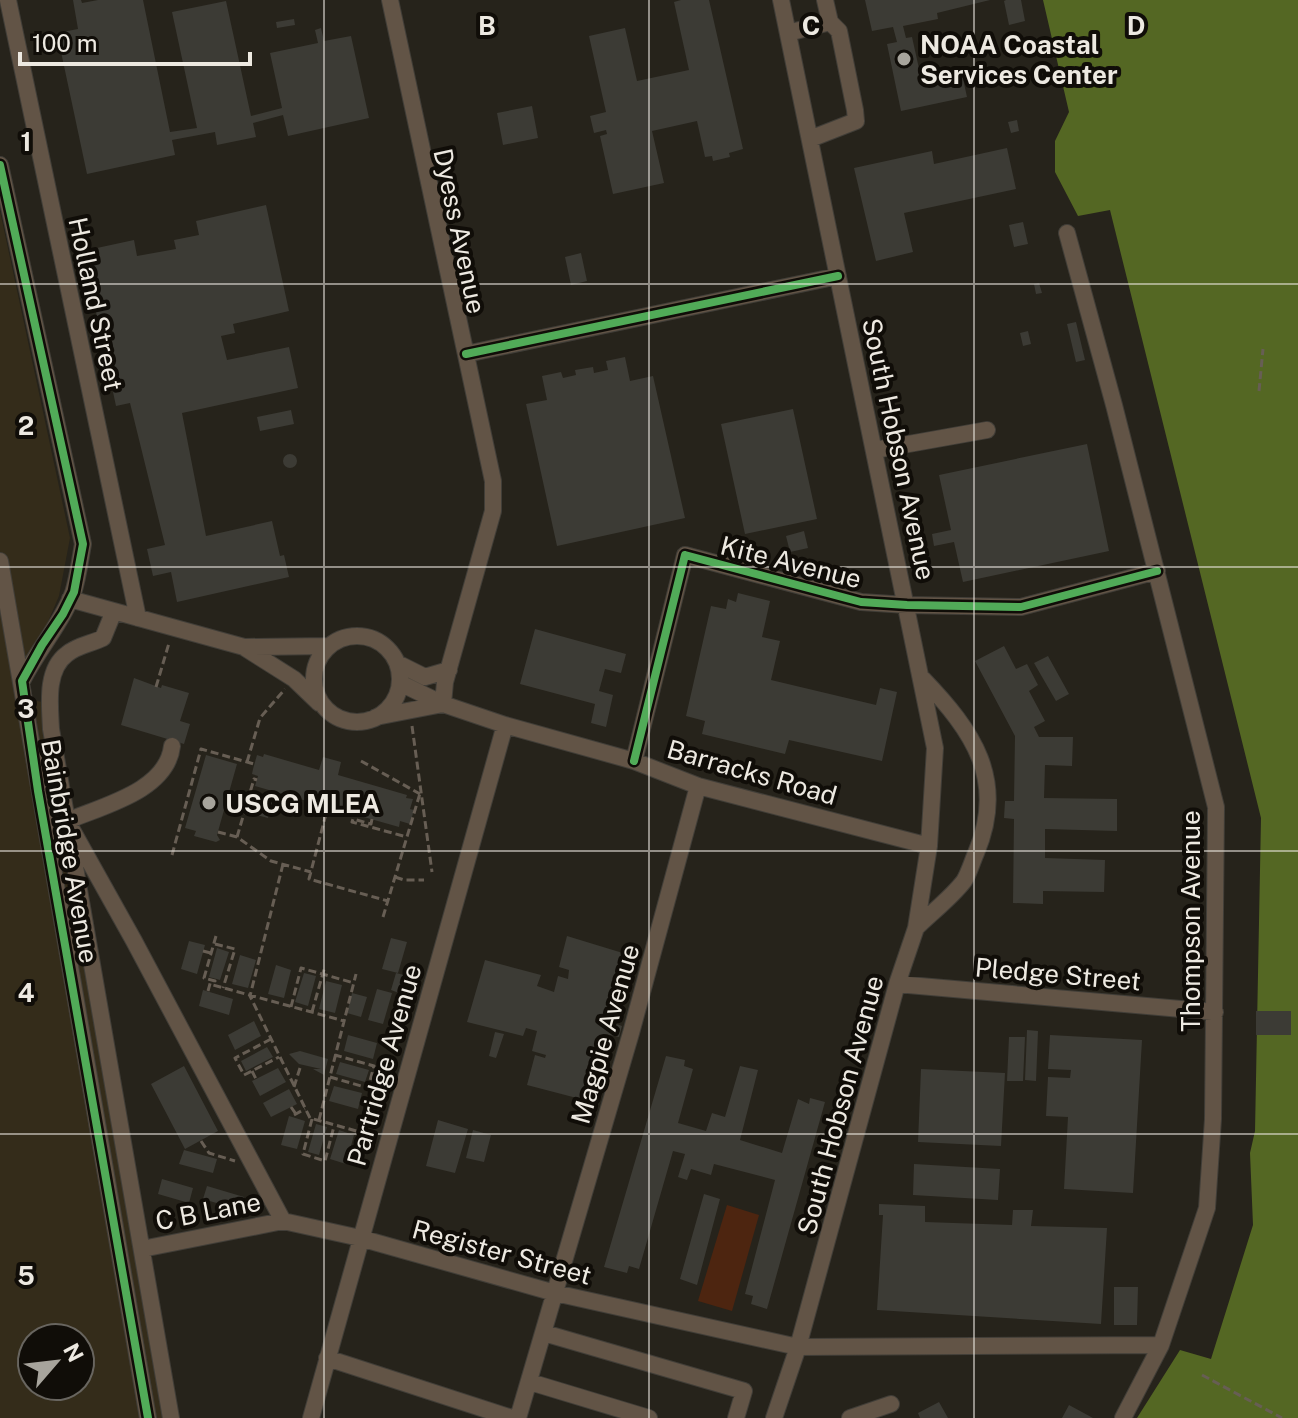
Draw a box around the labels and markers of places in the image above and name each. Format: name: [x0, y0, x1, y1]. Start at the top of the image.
place label: NOAA Coastal Services Center: [920, 29, 1118, 90]
marker: NOAA Coastal Services Center: [895, 50, 913, 68]
place label: USCG MLEA: [225, 788, 380, 819]
marker: USCG MLEA: [200, 794, 218, 812]

